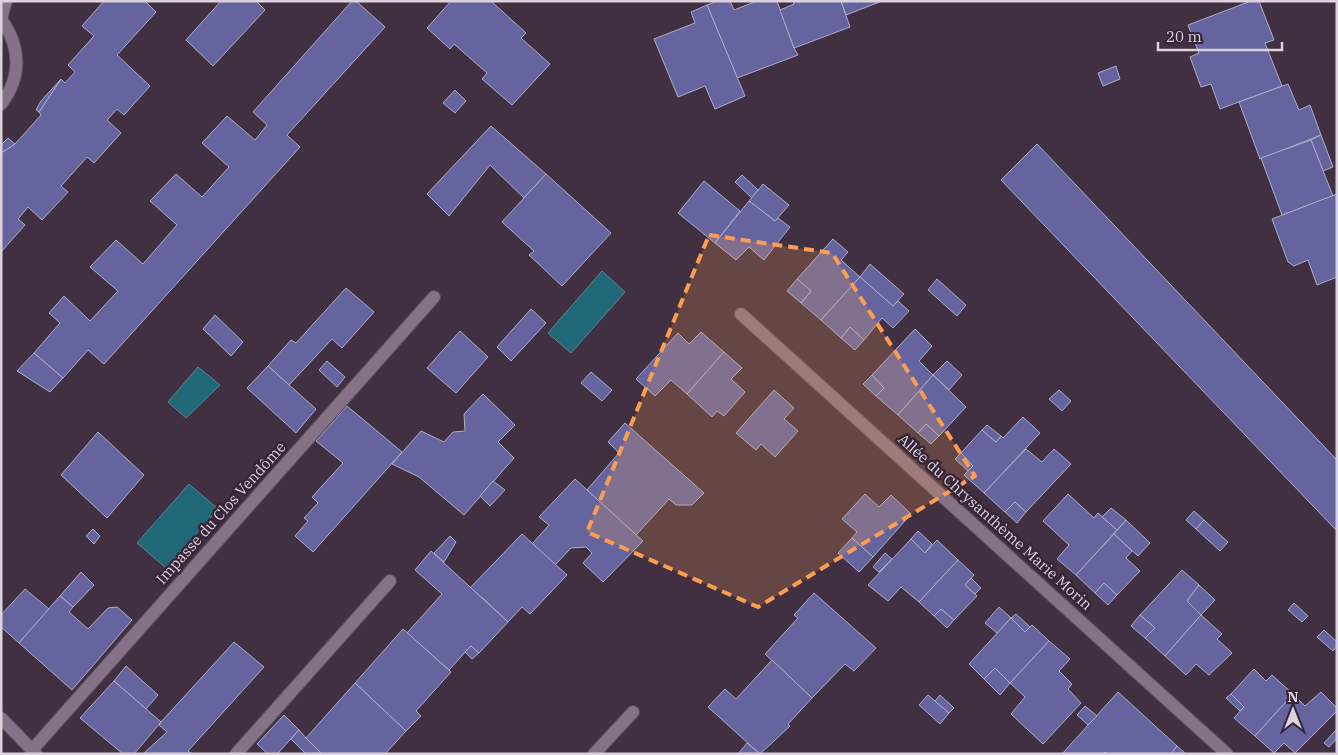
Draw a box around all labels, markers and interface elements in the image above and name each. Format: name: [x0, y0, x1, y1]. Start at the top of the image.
scale bar: [1158, 20, 1282, 52]
text: 20 m: [1166, 27, 1202, 46]
street label: Allée du Chrysanthème Marie Morin: [894, 429, 1097, 614]
street label: Impasse du Clos Vendôme: [152, 438, 290, 588]
north arrow: [1268, 685, 1318, 735]
text: N: [1287, 688, 1299, 706]

